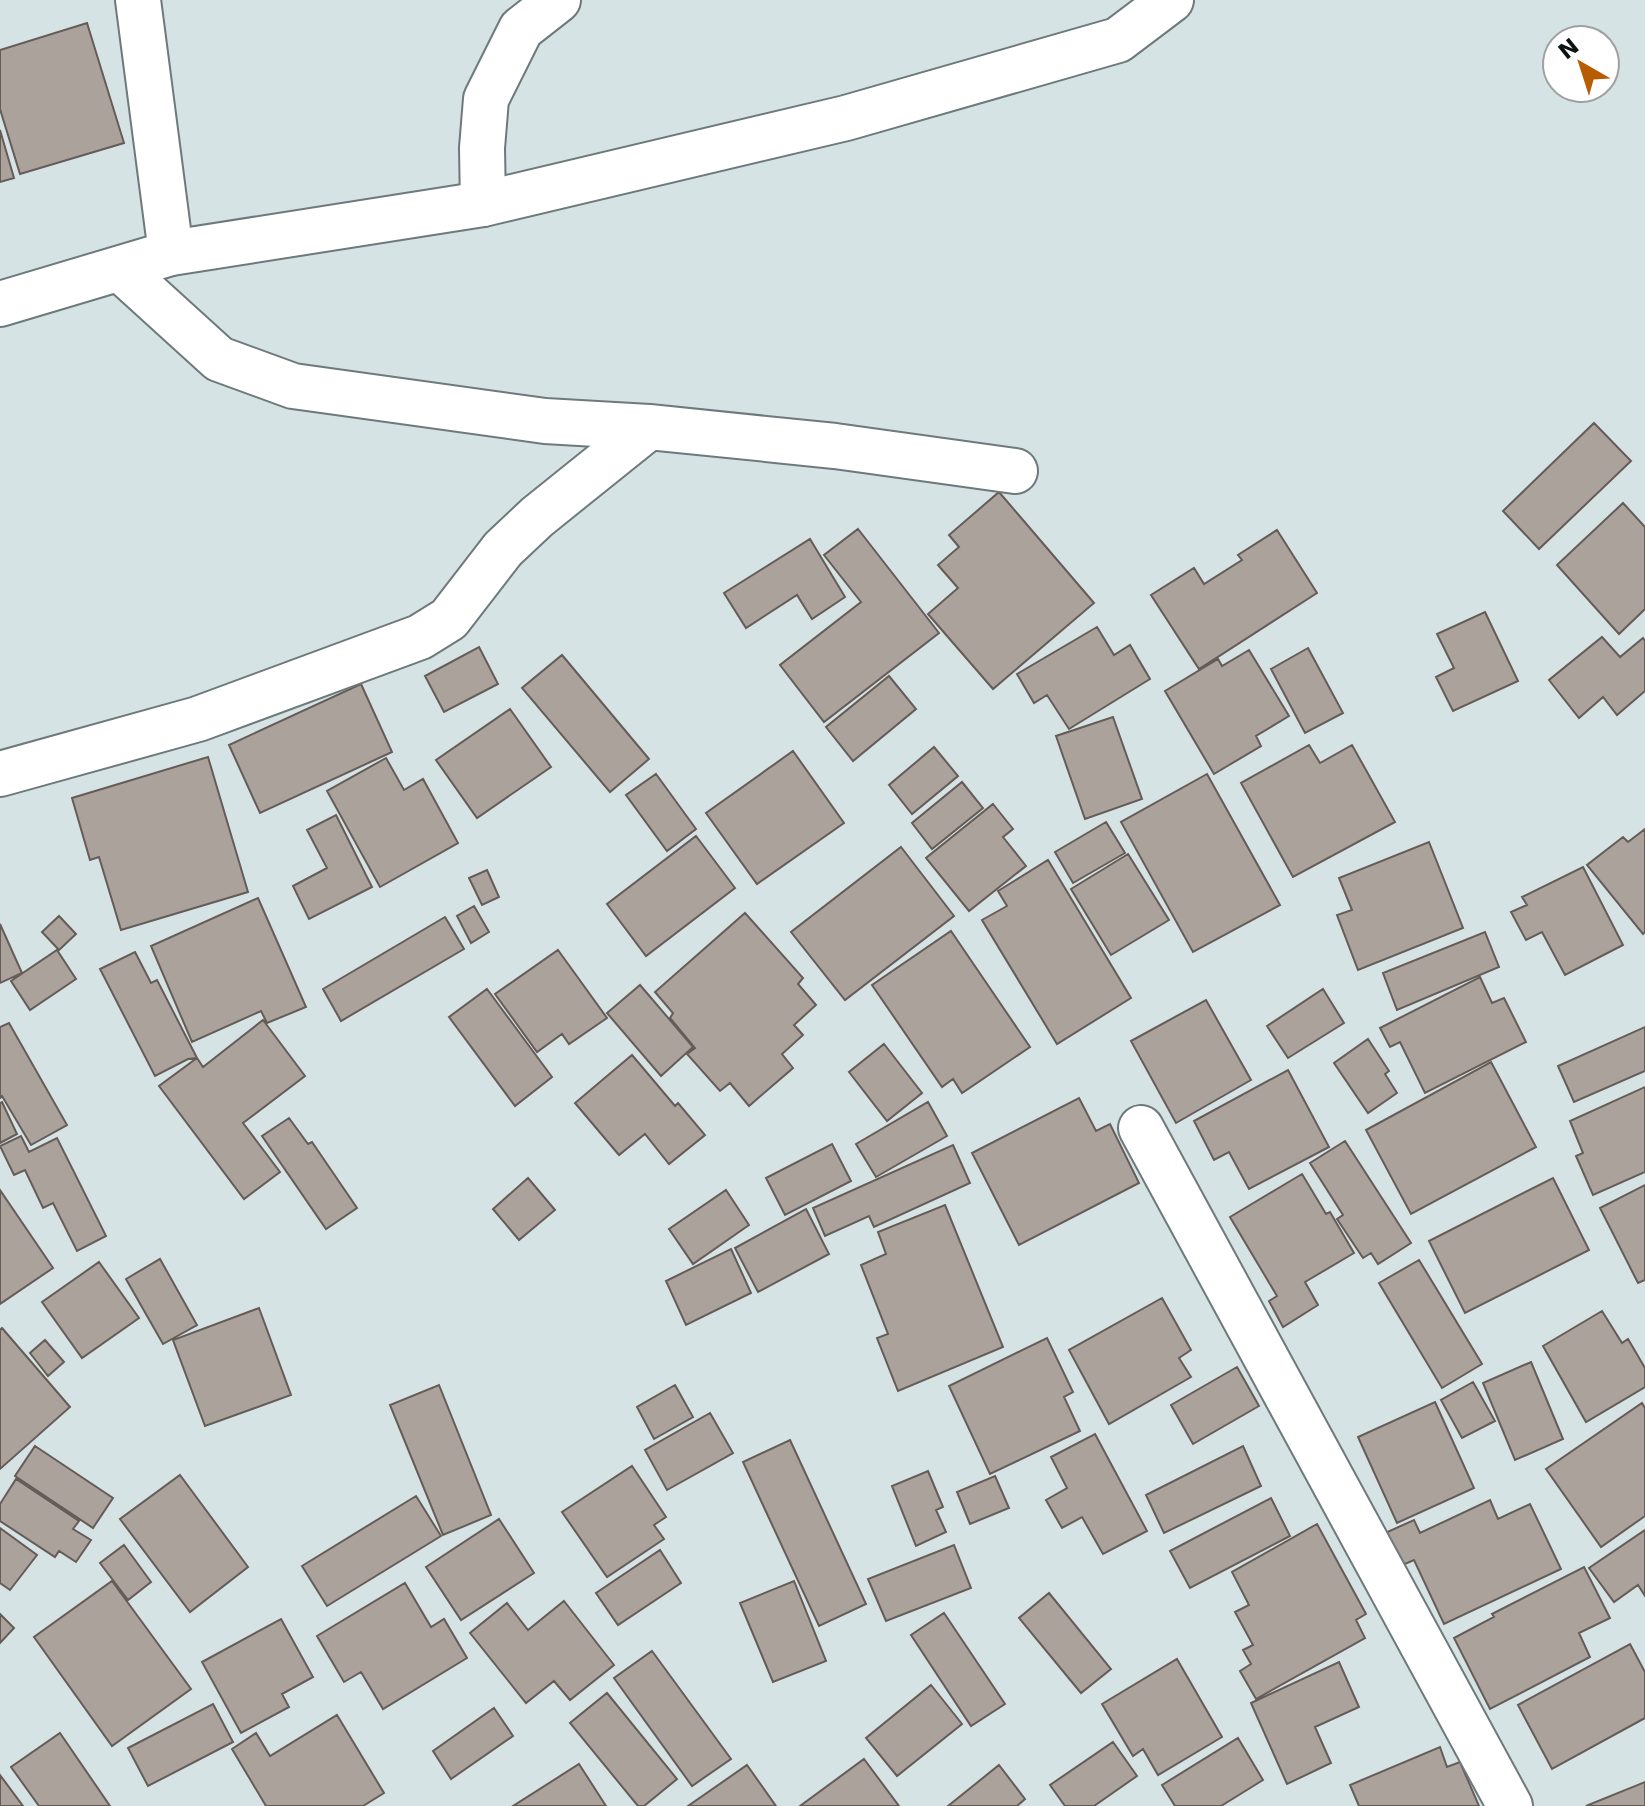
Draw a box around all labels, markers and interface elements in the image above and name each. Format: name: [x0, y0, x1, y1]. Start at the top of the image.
north arrow: [1541, 24, 1621, 104]
text: N: [1554, 33, 1584, 64]

